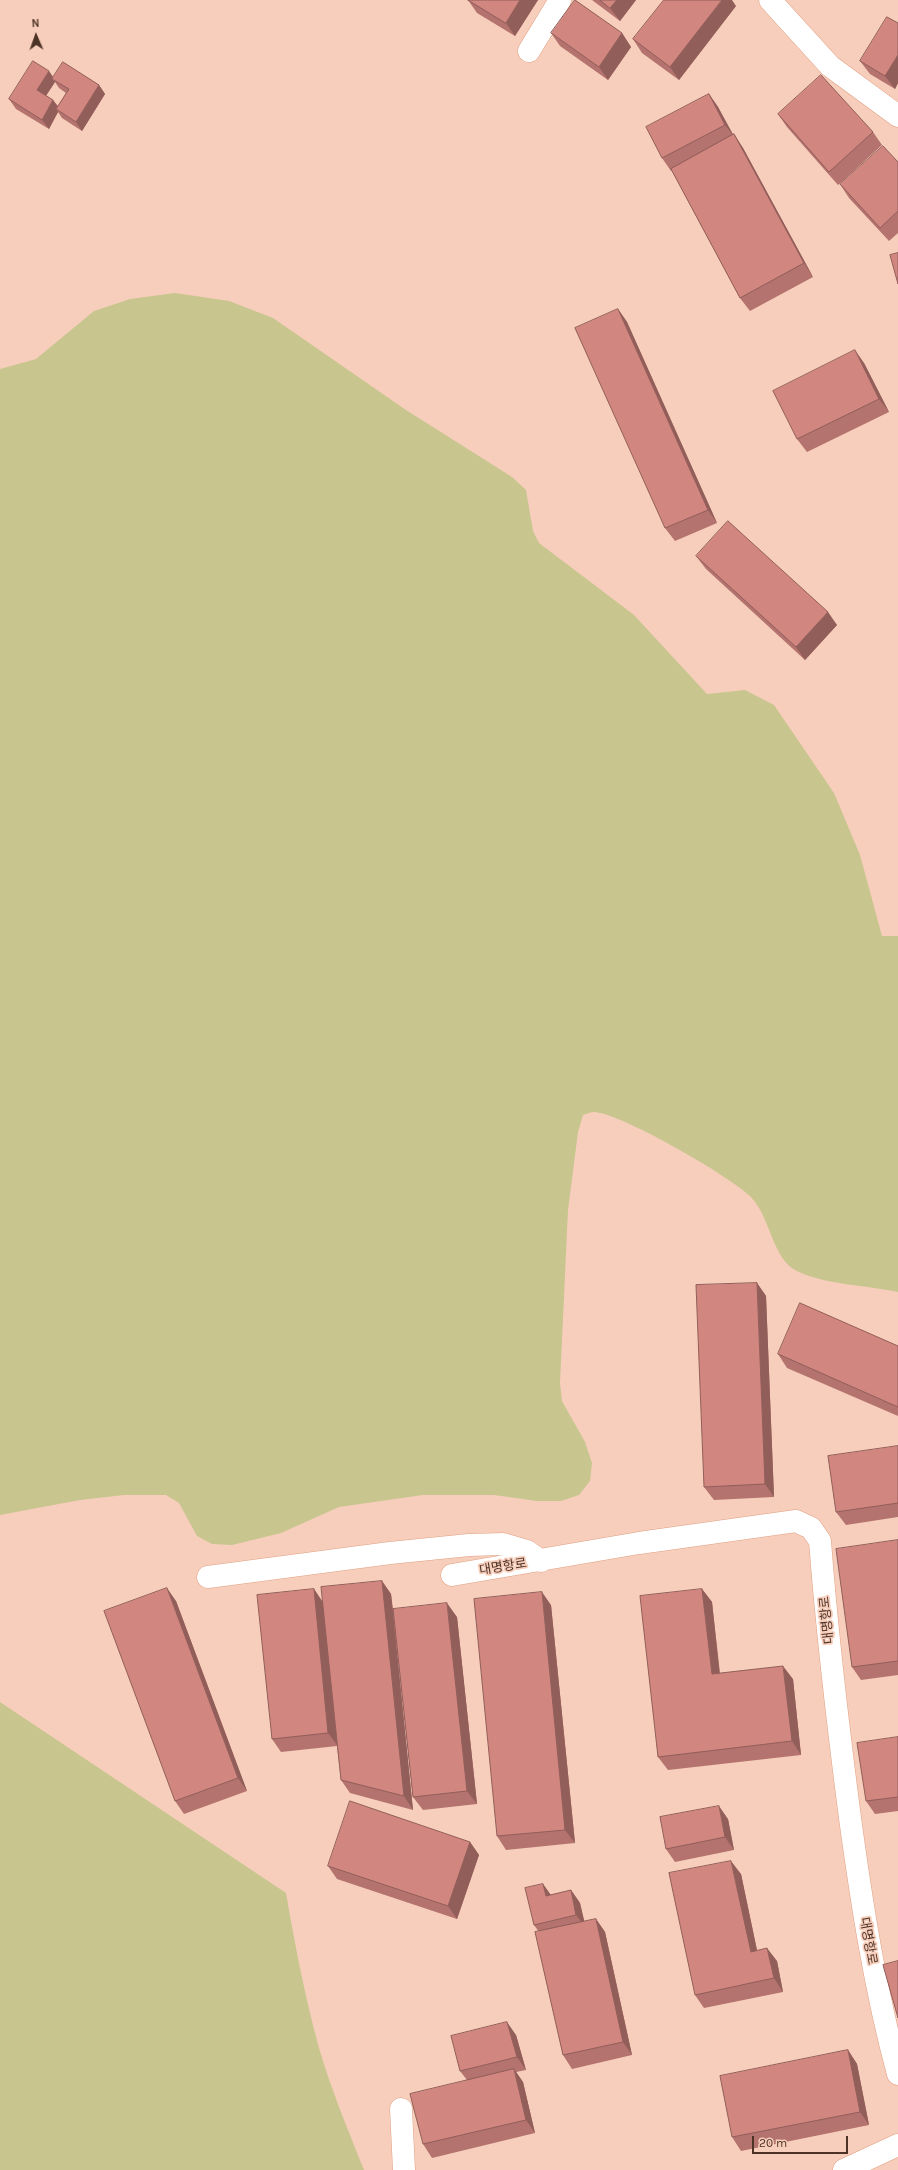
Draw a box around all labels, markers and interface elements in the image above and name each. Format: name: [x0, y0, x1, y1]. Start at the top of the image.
north arrow: [16, 16, 56, 56]
text: N: [31, 17, 40, 30]
street label: 대명항로: [478, 1556, 528, 1578]
street label: 대명항로: [817, 1595, 837, 1645]
street label: 대명항로: [856, 1916, 880, 1966]
scale bar: [754, 2128, 850, 2154]
text: 20 m: [759, 2136, 787, 2150]

